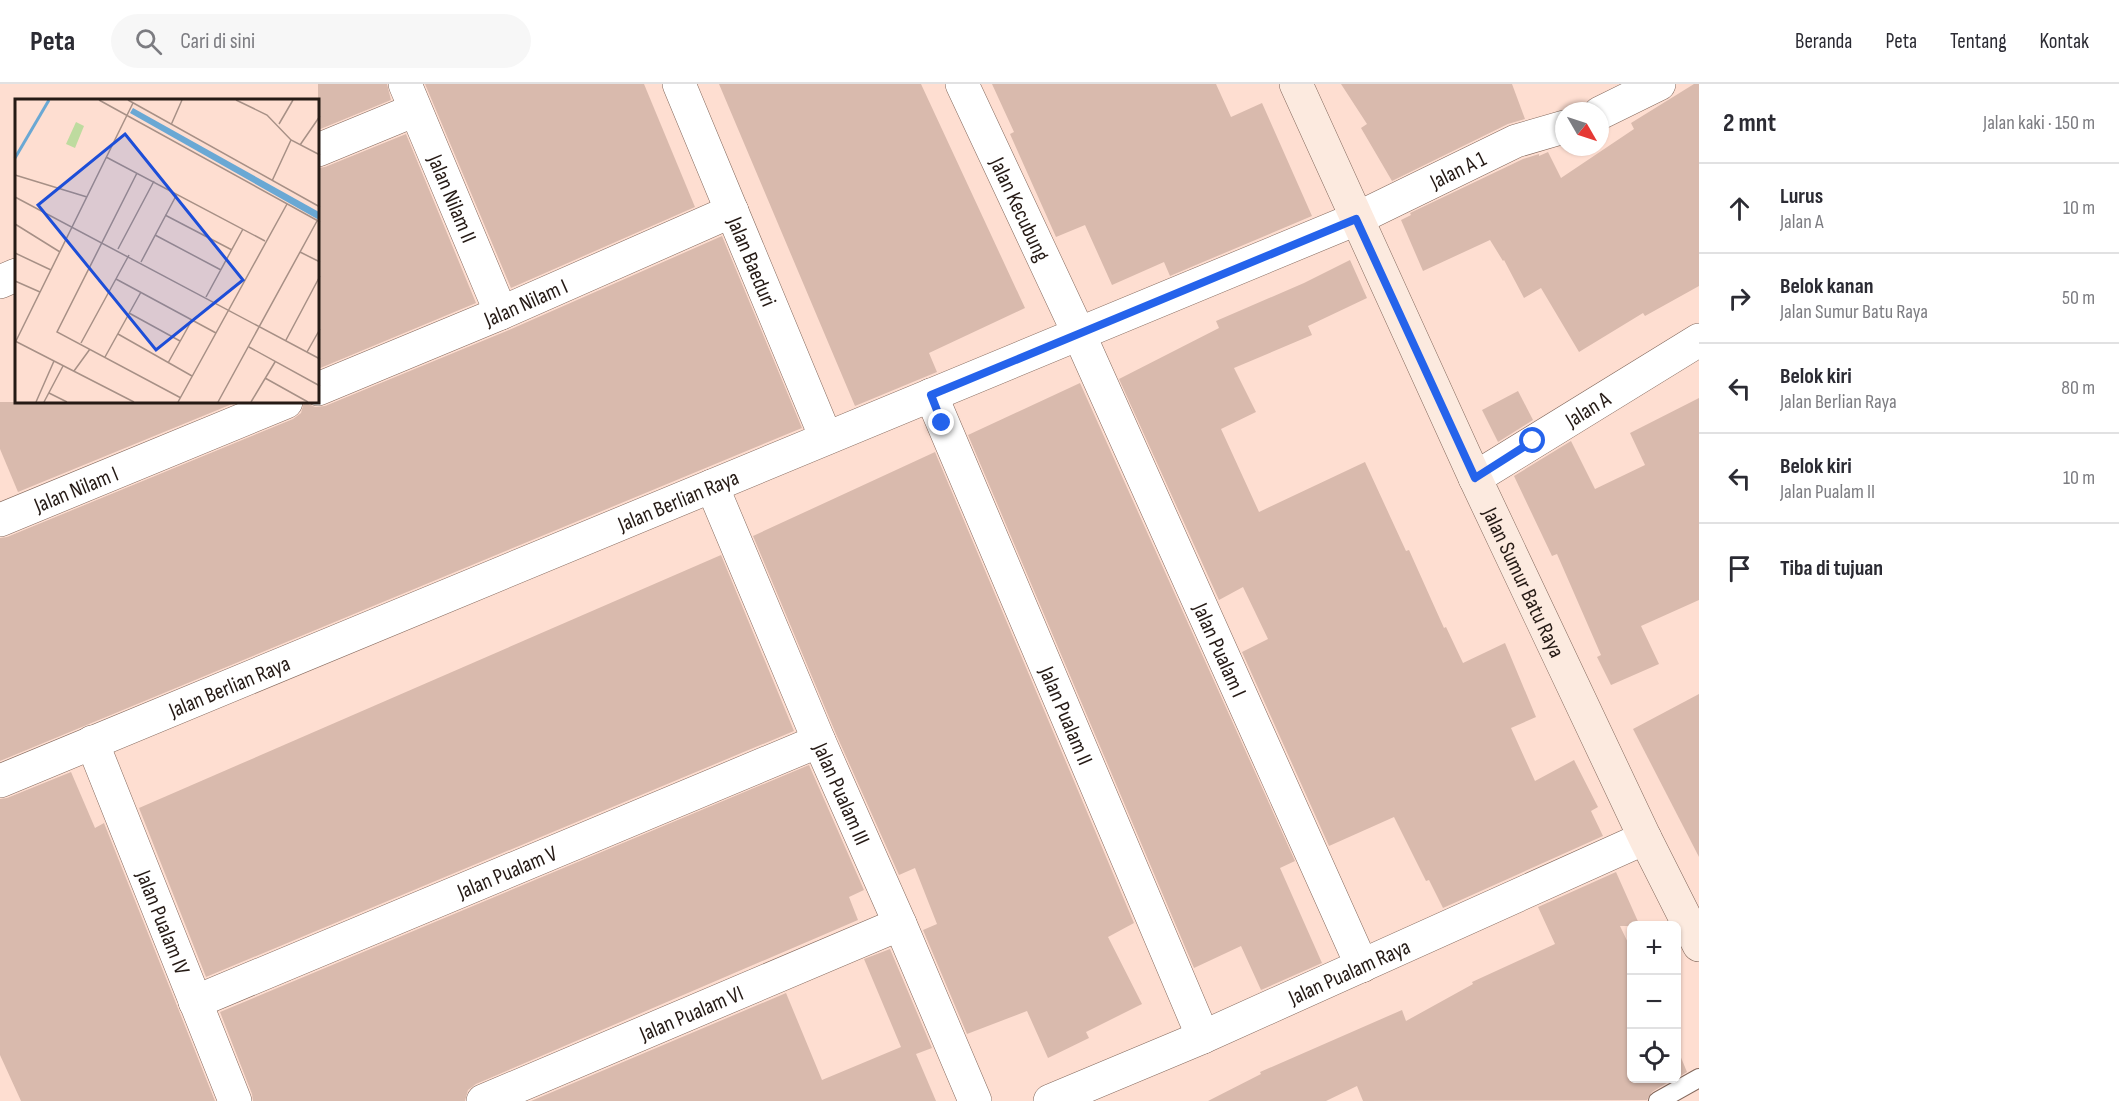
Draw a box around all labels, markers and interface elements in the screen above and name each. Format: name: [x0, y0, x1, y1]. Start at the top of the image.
search box: [111, 14, 531, 68]
text: Peta: [30, 25, 75, 58]
icon: search: [132, 25, 165, 58]
text: Cari di sini: [180, 28, 255, 55]
text: Beranda: [1795, 29, 1852, 54]
text: Peta: [1885, 29, 1917, 54]
text: Tentang: [1950, 29, 2007, 54]
text: Kontak: [2040, 29, 2089, 54]
inset map: [15, 99, 320, 404]
north arrow: [1555, 102, 1609, 156]
text: 2 mnt: [1723, 108, 1776, 139]
text: Jalan kaki · 150 m: [1983, 111, 2095, 135]
street label: Jalan A 1: [1425, 146, 1491, 196]
street label: Jalan Nilam II: [421, 150, 482, 247]
street label: Jalan Kecubung: [983, 153, 1055, 266]
text: Lurus: [1780, 183, 1823, 210]
icon: ahead: [1723, 192, 1756, 225]
text: 10 m: [2063, 196, 2095, 220]
text: Jalan A: [1780, 210, 1824, 234]
street label: Jalan Baeduri: [720, 212, 782, 311]
street label: Jalan Nilam I: [479, 273, 572, 334]
text: Belok kanan: [1780, 273, 1873, 300]
icon: right: [1723, 282, 1756, 315]
text: 50 m: [2062, 286, 2095, 310]
text: Jalan Sumur Batu Raya: [1780, 300, 1928, 324]
text: Belok kiri: [1780, 363, 1852, 390]
icon: left: [1723, 372, 1756, 405]
text: 80 m: [2061, 376, 2095, 400]
street label: Jalan A: [1560, 386, 1616, 435]
text: Jalan Berlian Raya: [1780, 390, 1897, 414]
route end: [928, 409, 954, 435]
route start: [1519, 427, 1545, 453]
text: Belok kiri: [1780, 453, 1852, 480]
street label: Jalan Nilam I: [29, 461, 122, 520]
icon: left: [1723, 462, 1756, 495]
street label: Jalan Berlian Raya: [613, 464, 743, 539]
text: 10 m: [2063, 466, 2095, 490]
text: Jalan Pualam II: [1780, 480, 1875, 504]
street label: Jalan Sumur Batu Raya: [1475, 503, 1570, 662]
icon: arrive: [1723, 552, 1756, 585]
text: Tiba di tujuan: [1780, 555, 1883, 582]
street label: Jalan Pualam I: [1186, 598, 1252, 702]
street label: Jalan Berlian Raya: [164, 650, 294, 725]
street label: Jalan Pualam II: [1032, 662, 1098, 769]
street label: Jalan Pualam III: [806, 738, 875, 849]
street label: Jalan Pualam V: [453, 840, 561, 906]
street label: Jalan Pualam IV: [129, 866, 195, 979]
map controls: [1627, 921, 1681, 1083]
button: +: [1627, 921, 1681, 975]
street label: Jalan Pualam Raya: [1284, 934, 1415, 1012]
button: −: [1627, 975, 1681, 1029]
street label: Jalan Pualam VI: [635, 980, 748, 1048]
button: locate: [1627, 1029, 1681, 1083]

